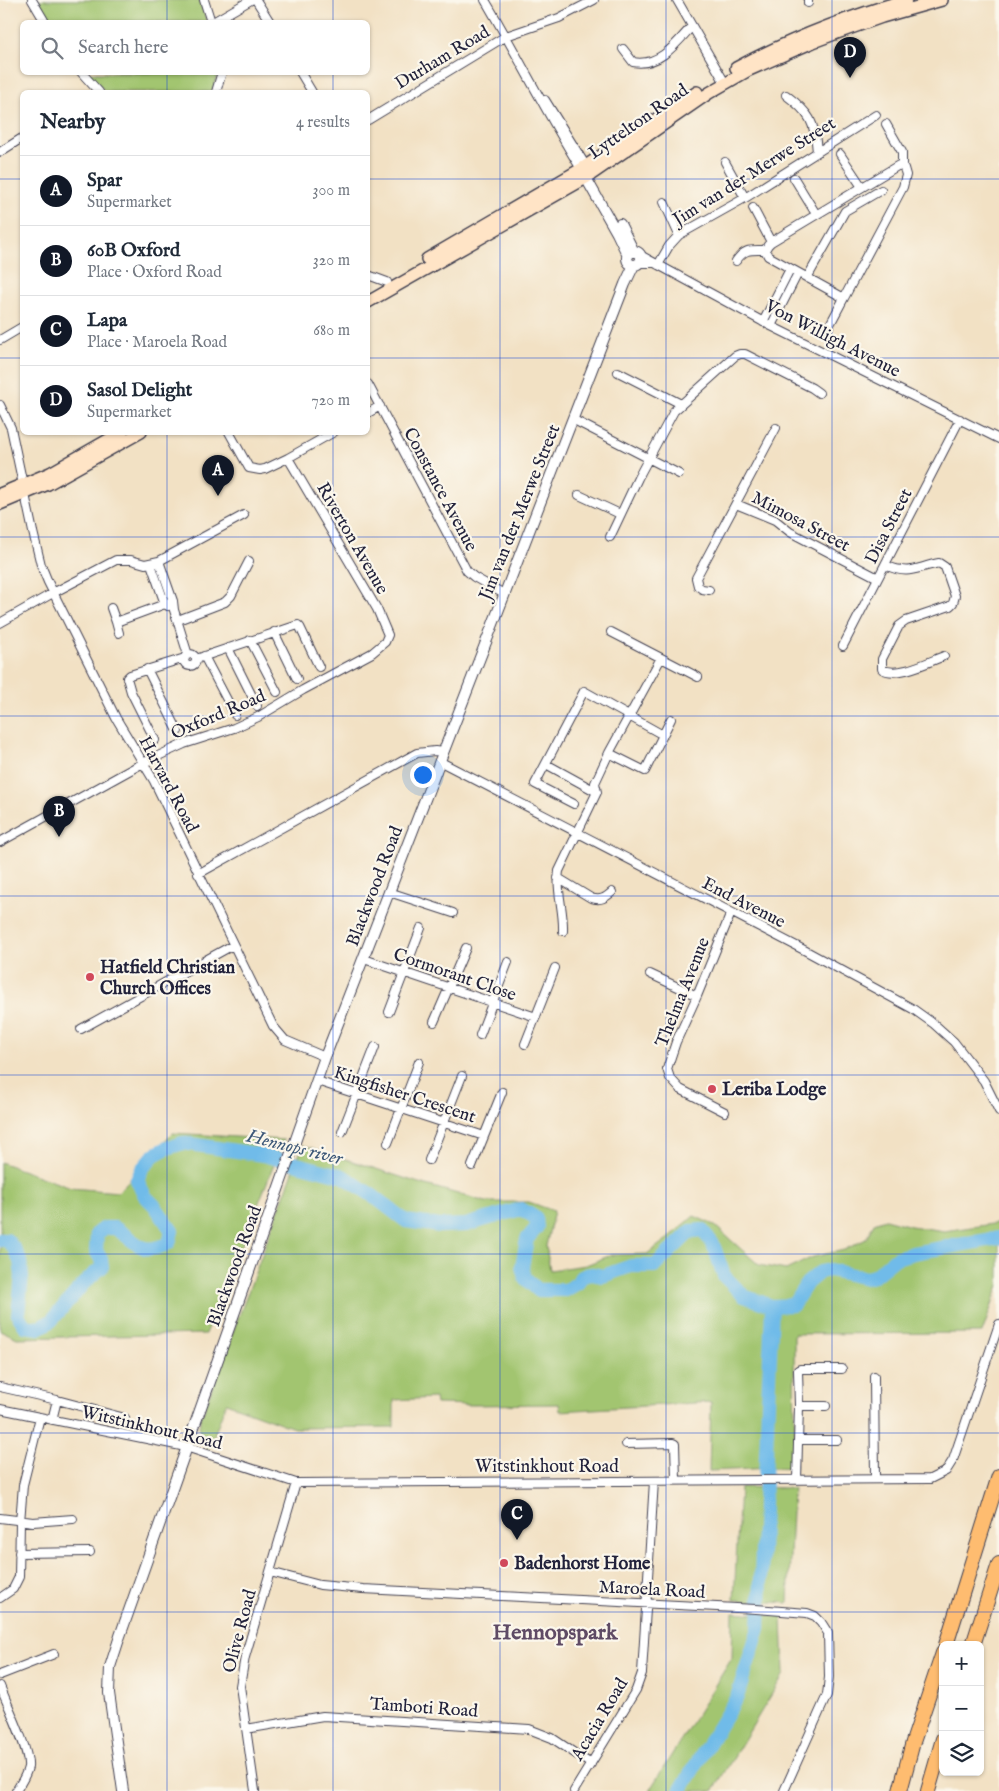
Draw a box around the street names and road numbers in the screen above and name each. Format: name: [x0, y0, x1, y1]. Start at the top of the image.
street label: Durham Road: [391, 21, 495, 95]
street label: Lyttelton Road: [584, 79, 694, 165]
street label: Jim van der Merwe Street: [667, 113, 841, 233]
street label: Von Willigh Avenue: [760, 295, 904, 383]
street label: Jim van der Merwe Street: [474, 421, 566, 606]
street label: Constance Avenue: [397, 424, 482, 556]
street label: Riverton Avenue: [310, 479, 393, 599]
street label: Disa Street: [860, 485, 918, 568]
street label: Mimosa Street: [747, 487, 853, 558]
street label: Oxford Road: [168, 685, 270, 746]
street label: Harvard Road: [133, 732, 203, 837]
street label: Blackwood Road: [342, 823, 409, 950]
street label: End Avenue: [698, 873, 789, 934]
street label: Thelma Avenue: [651, 934, 716, 1051]
street label: Cormorant Close: [390, 944, 519, 1007]
street label: Kingfisher Crescent: [331, 1062, 478, 1129]
street label: Blackwood Road: [203, 1202, 268, 1330]
street label: Witstinkhout Road: [79, 1401, 225, 1456]
street label: Witstinkhout Road: [475, 1456, 619, 1479]
street label: Maroela Road: [598, 1576, 706, 1605]
street label: Olive Road: [218, 1587, 263, 1676]
street label: Acacia Road: [566, 1674, 634, 1766]
street label: Tamboti Road: [369, 1693, 479, 1724]

